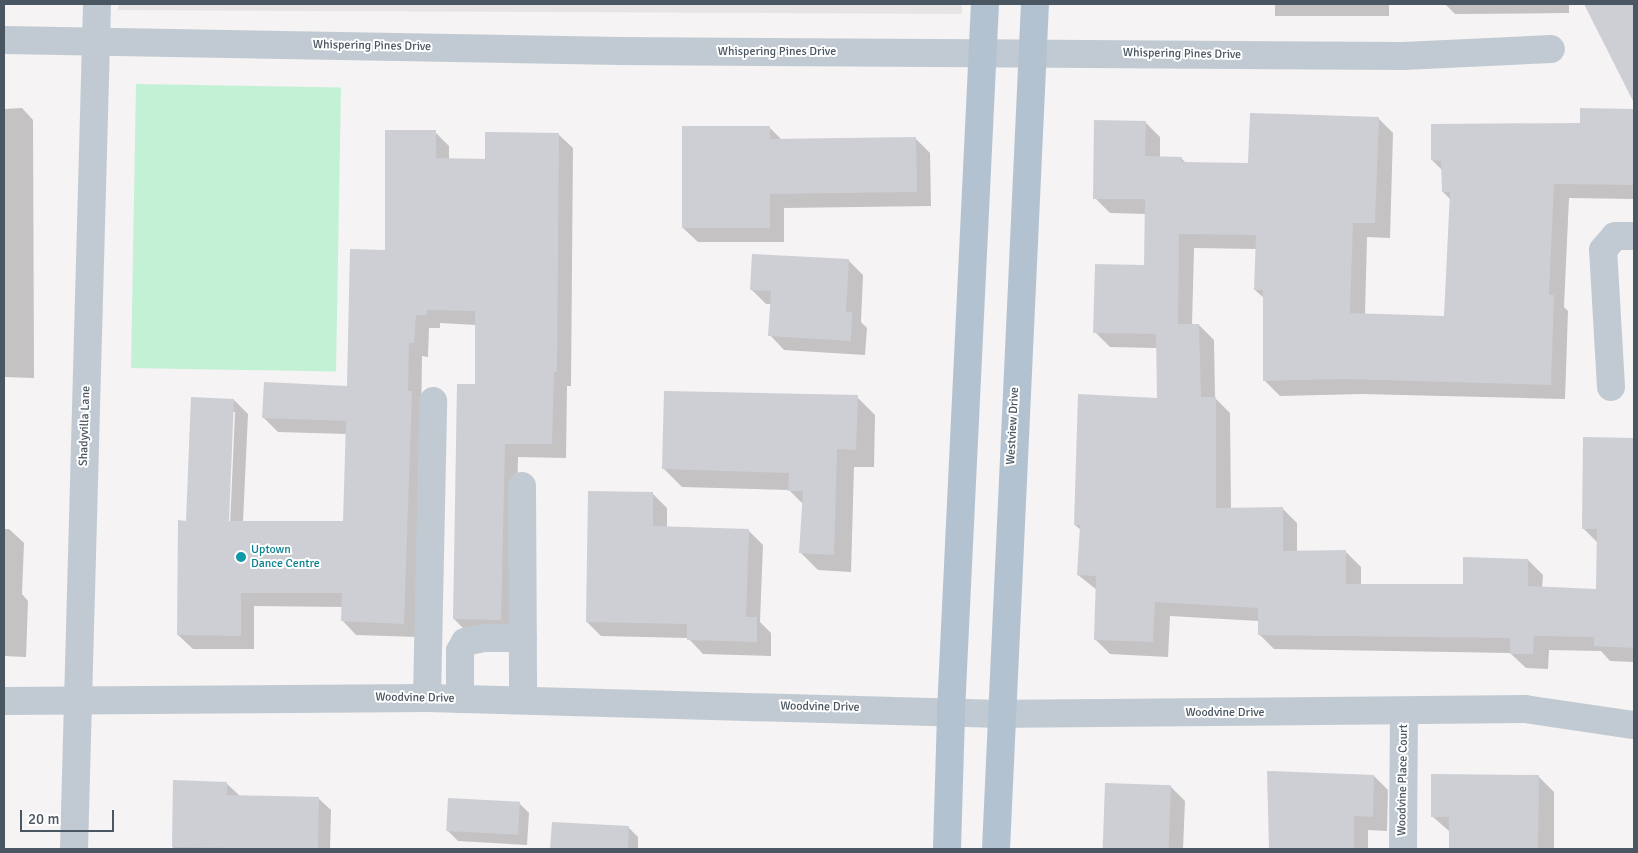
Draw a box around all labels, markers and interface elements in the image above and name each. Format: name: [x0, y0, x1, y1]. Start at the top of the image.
street label: Whispering Pines Drive: [313, 38, 431, 54]
street label: Whispering Pines Drive: [718, 45, 836, 59]
street label: Whispering Pines Drive: [1123, 46, 1241, 62]
street label: Shadyvilla Lane: [76, 386, 94, 466]
street label: Westview Drive: [1004, 387, 1022, 465]
place label: Uptown Dance Centre: [251, 543, 320, 571]
marker: Uptown Dance Centre: [235, 551, 247, 563]
street label: Woodvine Drive: [375, 690, 455, 706]
street label: Woodvine Drive: [780, 699, 860, 715]
street label: Woodvine Drive: [1185, 706, 1265, 720]
street label: Woodvine Place Court: [1395, 724, 1411, 836]
scale bar: [22, 800, 116, 832]
text: 20 m: [28, 810, 59, 828]

